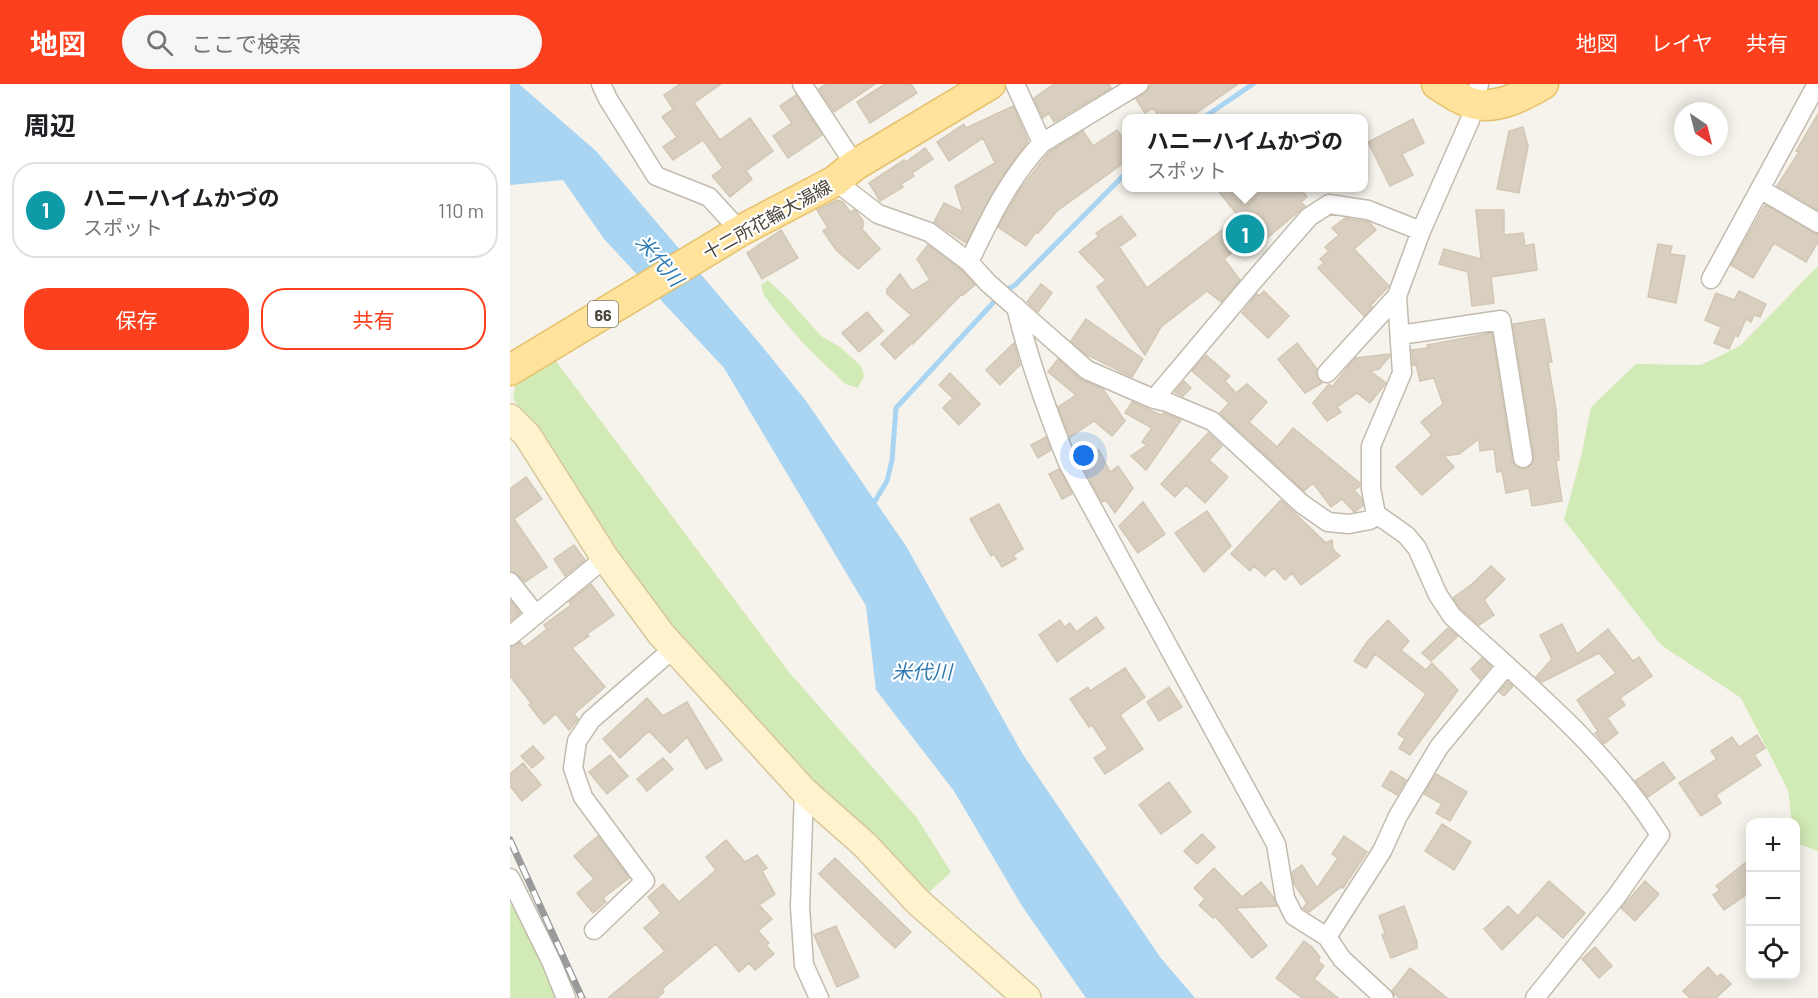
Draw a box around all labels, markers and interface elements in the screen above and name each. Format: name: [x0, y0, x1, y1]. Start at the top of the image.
search box: [122, 15, 542, 69]
text: 地図: [30, 26, 86, 60]
icon: search: [143, 26, 176, 59]
text: ここで検索: [191, 30, 301, 56]
text: 地図: [1576, 30, 1618, 55]
text: レイヤ: [1651, 30, 1713, 55]
text: 共有: [1746, 30, 1788, 55]
north arrow: [1674, 102, 1728, 156]
text: 周辺: [24, 109, 76, 140]
popup: [1122, 114, 1368, 192]
text: ハニーハイムかづの: [1147, 127, 1343, 153]
text: スポット: [1147, 158, 1227, 182]
street label: 十二所花輪大湯線: [699, 174, 835, 264]
text: ハニーハイムかづの: [83, 184, 280, 210]
text: 1: [42, 198, 49, 222]
text: 110 m: [438, 198, 484, 222]
pin: 1: [1226, 212, 1264, 256]
text: スポット: [83, 215, 163, 239]
water label: 米代川: [631, 229, 690, 292]
button: 保存: [24, 288, 249, 350]
button: 共有: [261, 288, 486, 350]
road number: 66: [588, 301, 618, 327]
your location: [1069, 441, 1098, 470]
water label: 米代川: [892, 659, 954, 683]
map controls: [1746, 818, 1800, 980]
button: +: [1746, 818, 1800, 872]
button: −: [1746, 872, 1800, 926]
button: locate: [1746, 926, 1800, 980]

